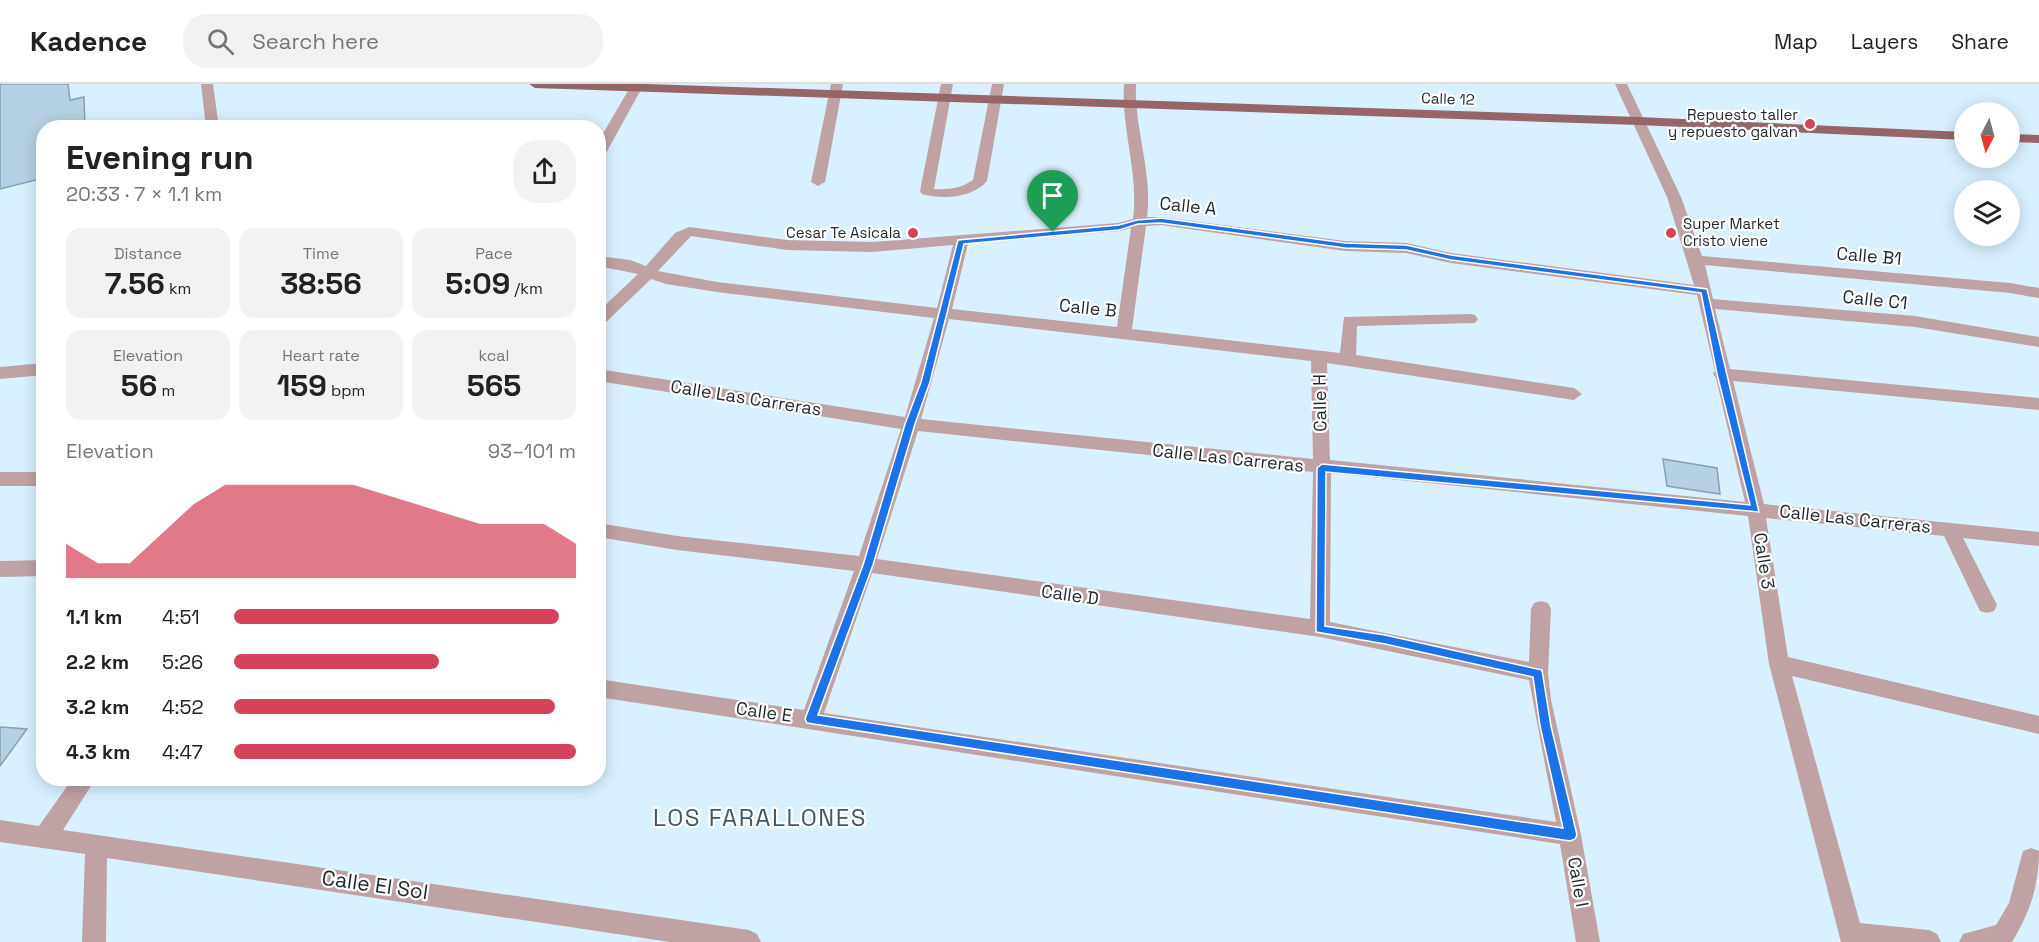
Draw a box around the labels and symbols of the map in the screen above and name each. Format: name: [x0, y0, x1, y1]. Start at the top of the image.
street label: Calle 12: [1421, 88, 1475, 109]
north arrow: [1954, 102, 2020, 168]
place label: Repuesto taller y repuesto galvan: [1668, 105, 1798, 141]
marker: Repuesto taller y repuesto galvan: [1803, 117, 1817, 131]
pin: [1027, 170, 1078, 232]
street label: Calle A: [1158, 191, 1218, 220]
place label: Super Market Cristo viene: [1683, 214, 1780, 250]
place label: Cesar Te Asicala: [786, 223, 901, 242]
marker: Cesar Te Asicala: [906, 226, 920, 240]
marker: Super Market Cristo viene: [1664, 226, 1678, 240]
street label: Calle B1: [1835, 241, 1903, 270]
street label: Calle C1: [1841, 285, 1909, 314]
street label: Calle B: [1058, 293, 1118, 322]
street label: Calle Las Carreras: [669, 374, 823, 421]
street label: Calle H: [1307, 374, 1332, 432]
street label: Calle Las Carreras: [1151, 438, 1305, 477]
street label: Calle Las Carreras: [1778, 499, 1932, 538]
street label: Calle 3: [1749, 531, 1780, 591]
street label: Calle D: [1040, 579, 1100, 610]
street label: Calle E: [735, 696, 793, 727]
district label: LOS FARALLONES: [653, 802, 867, 833]
street label: Calle I: [1563, 855, 1594, 909]
street label: Calle El Sol: [320, 864, 430, 905]

